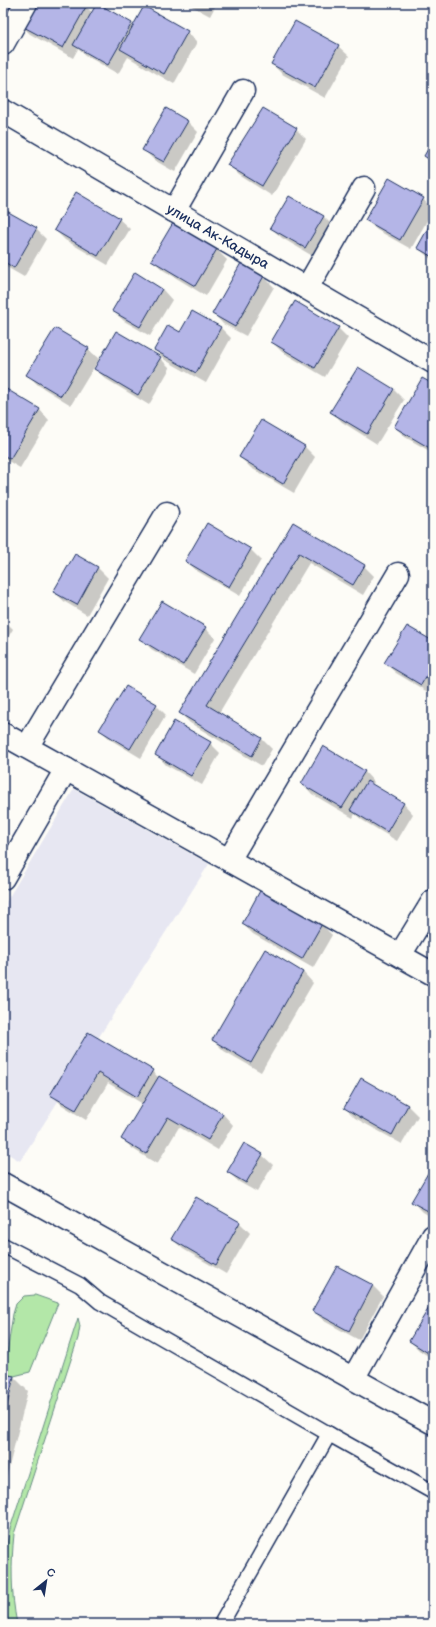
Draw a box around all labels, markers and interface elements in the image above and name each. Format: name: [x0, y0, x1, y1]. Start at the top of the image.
street label: улица Ак-Кадыра: [163, 200, 273, 273]
north arrow: [26, 1561, 66, 1601]
text: С: [44, 1565, 58, 1580]

